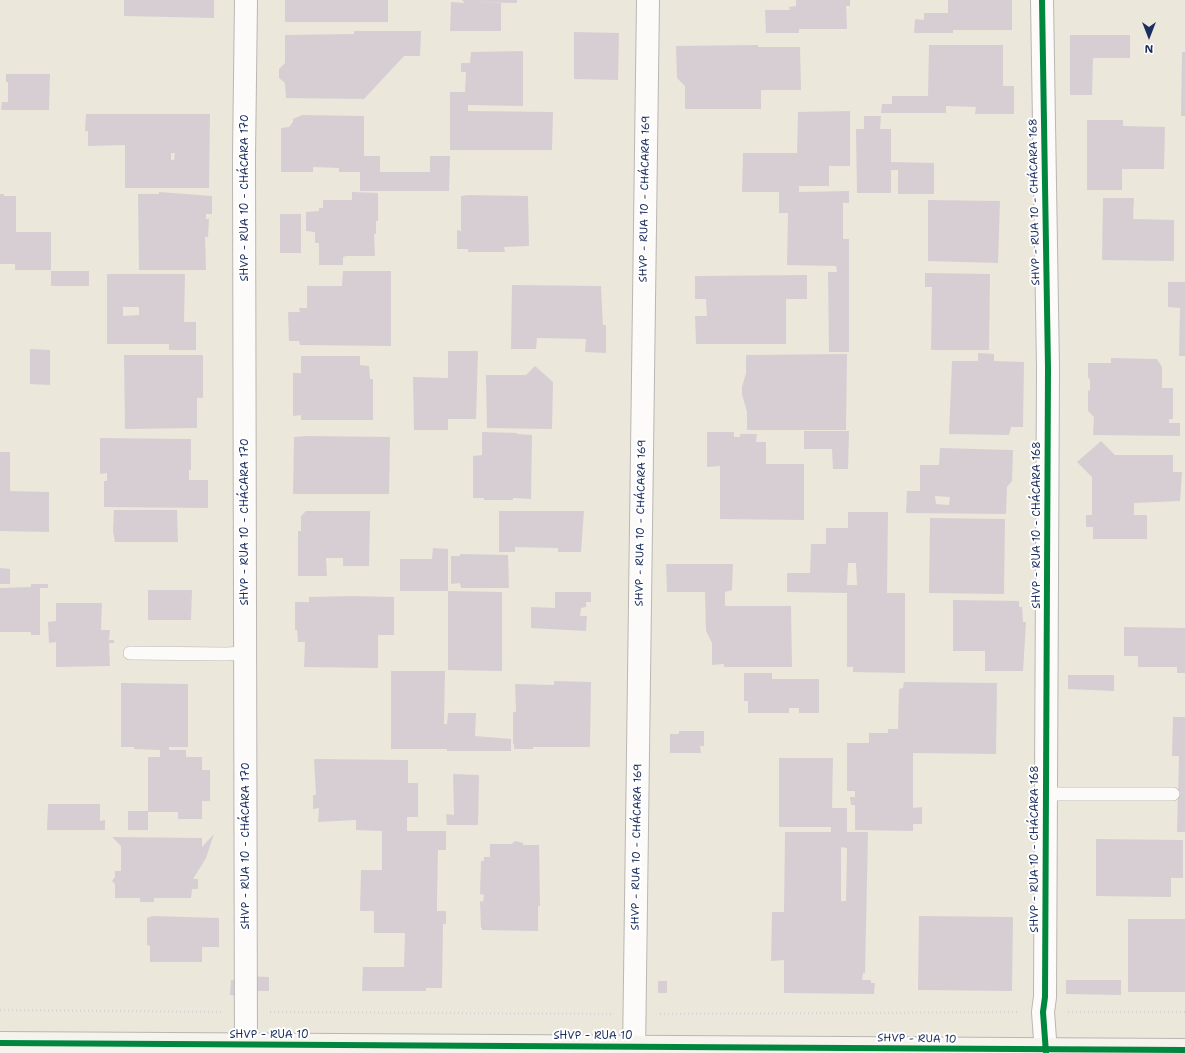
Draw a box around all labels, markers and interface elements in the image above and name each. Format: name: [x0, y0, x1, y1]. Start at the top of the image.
north arrow: [1129, 16, 1169, 56]
text: N: [1145, 41, 1153, 56]
street label: SHVP - RUA 10 - CHÁCARA 170: [238, 114, 252, 282]
street label: SHVP - RUA 10 - CHÁCARA 169: [637, 115, 653, 283]
street label: SHVP - RUA 10 - CHÁCARA 168: [1027, 118, 1043, 286]
street label: SHVP - RUA 10 - CHÁCARA 170: [238, 438, 252, 606]
street label: SHVP - RUA 10 - CHÁCARA 169: [633, 439, 649, 607]
street label: SHVP - RUA 10 - CHÁCARA 168: [1030, 441, 1044, 609]
street label: SHVP - RUA 10 - CHÁCARA 170: [239, 762, 253, 930]
street label: SHVP - RUA 10 - CHÁCARA 169: [629, 763, 645, 931]
street label: SHVP - RUA 10 - CHÁCARA 168: [1028, 765, 1042, 933]
street label: SHVP - RUA 10: [229, 1028, 309, 1042]
street label: SHVP - RUA 10: [553, 1029, 633, 1043]
street label: SHVP - RUA 10: [877, 1032, 957, 1046]

